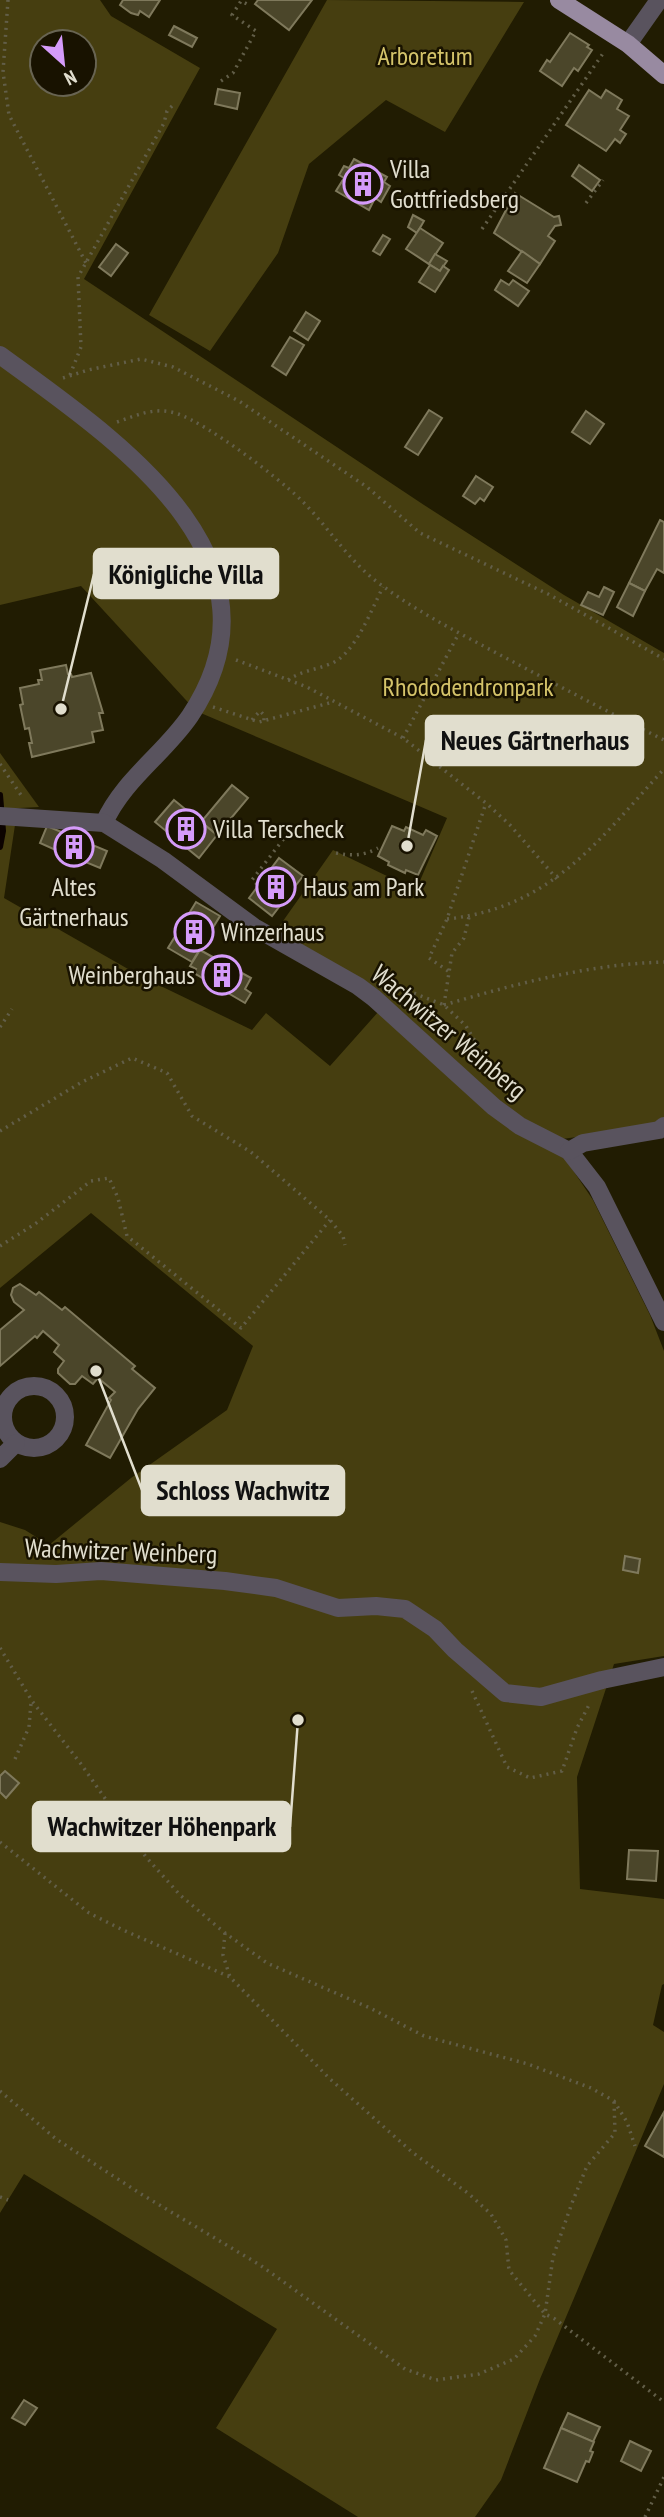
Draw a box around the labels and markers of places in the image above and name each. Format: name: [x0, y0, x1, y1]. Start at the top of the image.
place label: Villa Gottfriedsberg: [389, 152, 519, 215]
building icon: Villa Gottfriedsberg: [342, 163, 384, 205]
callout: Königliche Villa: [94, 549, 278, 598]
callout: Neues Gärtnerhaus: [426, 716, 643, 765]
building icon: Villa Terscheck: [165, 808, 207, 850]
place label: Villa Terscheck: [212, 812, 344, 845]
building icon: Altes Gärtnerhaus: [53, 826, 95, 868]
building icon: Haus am Park: [255, 866, 297, 908]
place label: Altes Gärtnerhaus: [19, 870, 129, 933]
place label: Haus am Park: [303, 870, 424, 903]
building icon: Winzerhaus: [173, 911, 215, 953]
place label: Winzerhaus: [221, 915, 324, 948]
building icon: Weinberghaus: [201, 954, 243, 996]
place label: Weinberghaus: [68, 958, 195, 991]
callout: Schloss Wachwitz: [142, 1466, 344, 1515]
callout: Wachwitzer Höhenpark: [33, 1802, 290, 1851]

